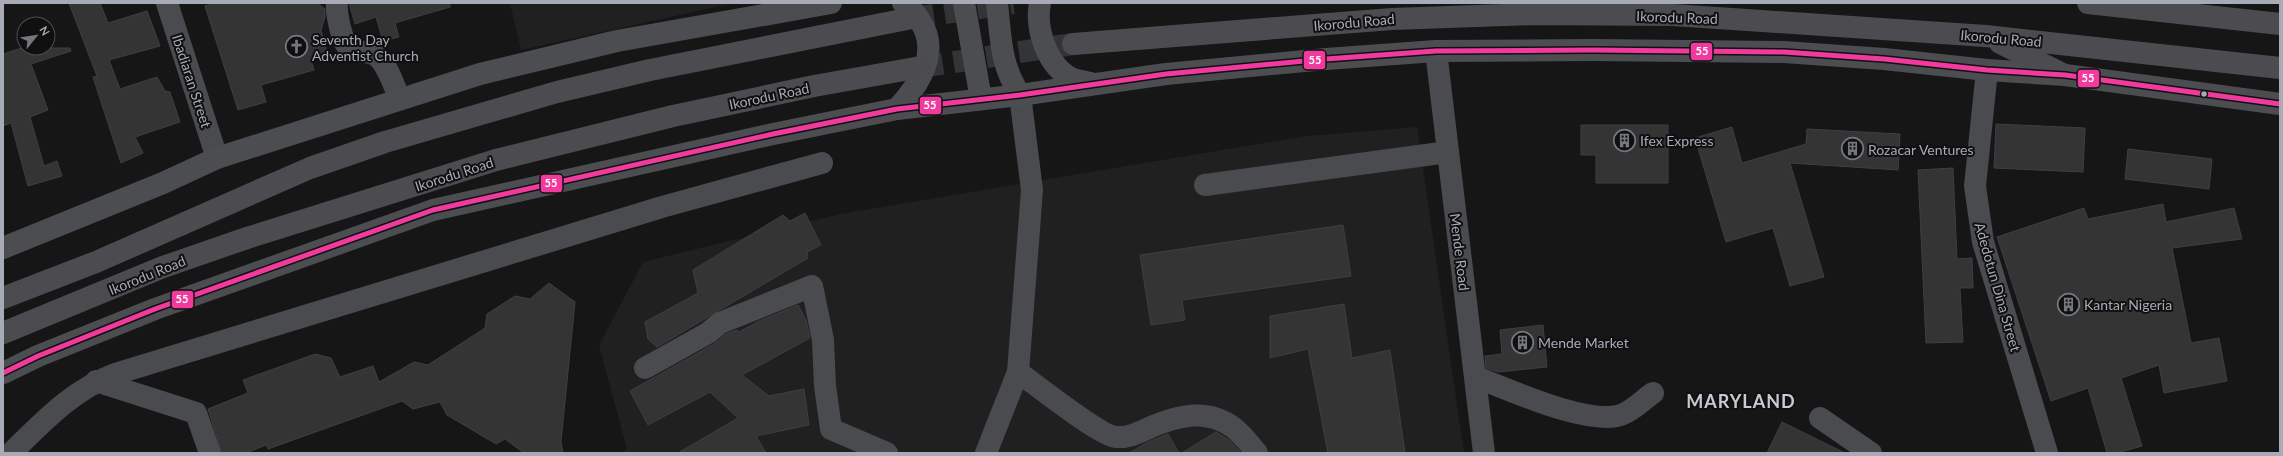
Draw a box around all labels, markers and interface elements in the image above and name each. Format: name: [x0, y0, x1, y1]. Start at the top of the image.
street label: Ikorodu Road: [1636, 7, 1718, 27]
street label: Ikorodu Road: [1313, 10, 1395, 34]
north arrow: [16, 16, 56, 56]
text: N: [37, 24, 53, 38]
street label: Ikorodu Road: [1960, 26, 2042, 50]
place label: Seventh Day Adventist Church: [312, 31, 419, 64]
street label: Ibadiaran Street: [169, 32, 215, 130]
church icon: Seventh Day Adventist Church: [283, 34, 309, 60]
line badge: 55: [1690, 42, 1713, 61]
text: 55: [1696, 44, 1708, 57]
line badge: 55: [1303, 50, 1326, 70]
text: 55: [1309, 53, 1321, 66]
line badge: 55: [2077, 69, 2100, 88]
text: 55: [2082, 71, 2094, 84]
street label: Ikorodu Road: [727, 79, 811, 113]
unlabelled marker: [2199, 89, 2209, 99]
line badge: 55: [919, 96, 942, 115]
text: 55: [924, 98, 936, 111]
building icon: Ifex Express: [1612, 127, 1638, 153]
place label: Ifex Express: [1640, 132, 1713, 149]
building icon: Rozacar Ventures: [1839, 136, 1865, 162]
place label: Rozacar Ventures: [1868, 141, 1974, 158]
street label: Ikorodu Road: [413, 153, 495, 195]
line badge: 55: [540, 174, 563, 193]
text: 55: [545, 176, 557, 189]
street label: Mende Road: [1447, 212, 1473, 292]
street label: Adedotun Dina Street: [1971, 220, 2025, 354]
street label: Ikorodu Road: [106, 252, 188, 298]
line badge: 55: [171, 290, 194, 309]
building icon: Kantar Nigeria: [2055, 291, 2081, 317]
text: 55: [176, 292, 188, 305]
place label: Kantar Nigeria: [2084, 296, 2172, 313]
building icon: Mende Market: [1510, 329, 1536, 355]
place label: Mende Market: [1538, 334, 1629, 351]
district label: MARYLAND: [1686, 390, 1796, 412]

